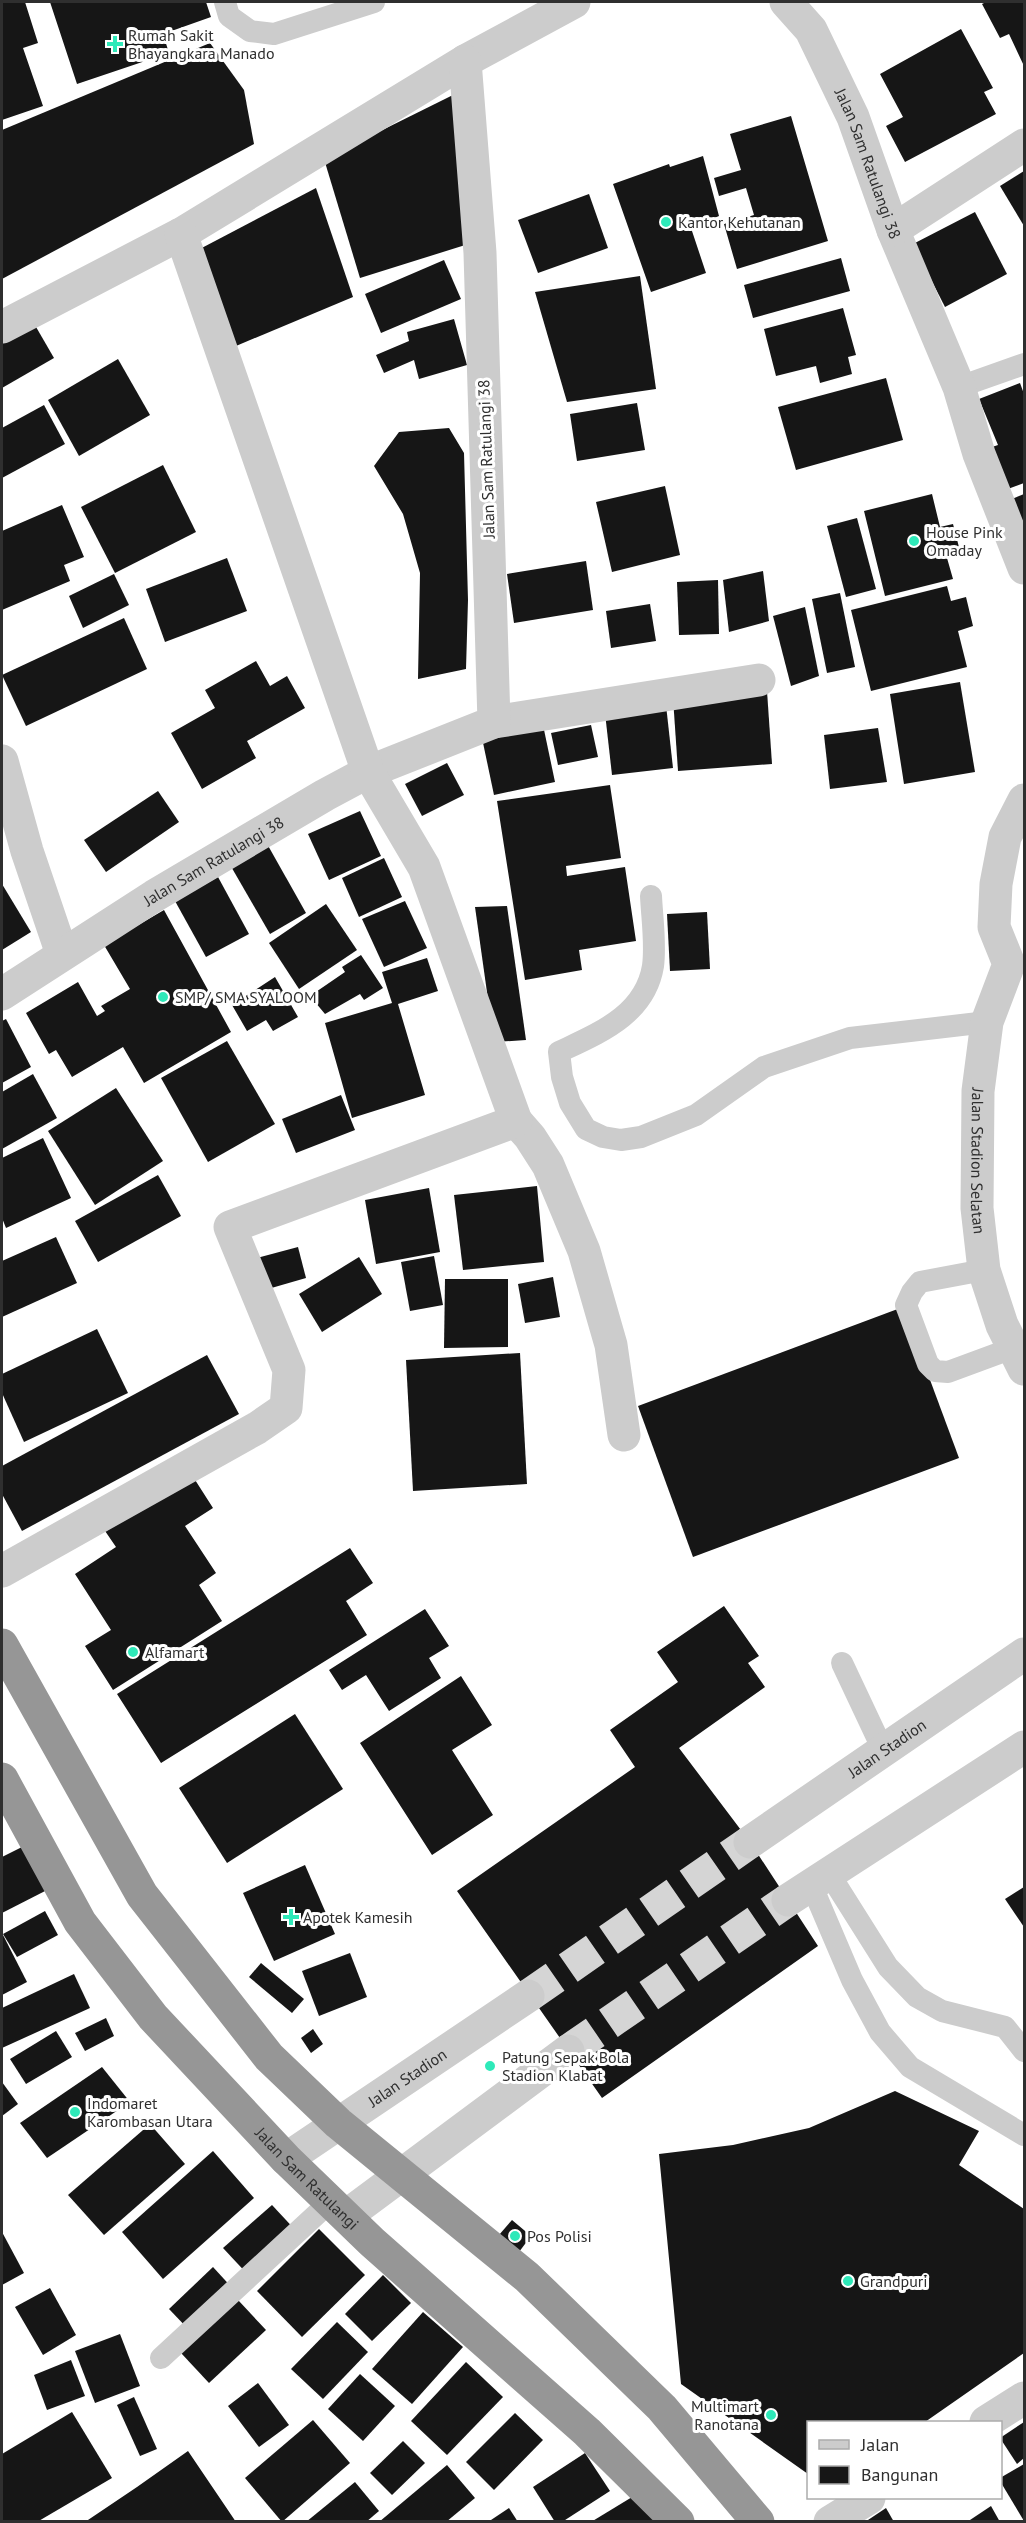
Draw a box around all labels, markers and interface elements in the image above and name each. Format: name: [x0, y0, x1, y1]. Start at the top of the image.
place label: Rumah Sakit Bhayangkara Manado: [128, 25, 274, 63]
marker: Rumah Sakit Bhayangkara Manado: [106, 35, 124, 53]
street label: Jalan Sam Ratulangi 38: [830, 84, 906, 242]
place label: Kantor Kehutanan: [678, 212, 801, 232]
marker: Kantor Kehutanan: [659, 215, 673, 229]
street label: Jalan Sam Ratulangi 38: [473, 379, 499, 540]
place label: House Pink Omaday: [926, 522, 1003, 560]
marker: House Pink Omaday: [907, 534, 921, 548]
street label: Jalan Sam Ratulangi 38: [139, 812, 287, 911]
place label: SMP/ SMA SYALOOM: [175, 987, 317, 1007]
marker: SMP/ SMA SYALOOM: [156, 990, 170, 1004]
street label: Jalan Stadion Selatan: [967, 1086, 990, 1235]
place label: Alfamart: [145, 1642, 205, 1662]
marker: Alfamart: [126, 1645, 140, 1659]
street label: Jalan Stadion: [843, 1714, 930, 1782]
place label: Apotek Kamesih: [303, 1907, 413, 1927]
marker: Apotek Kamesih: [284, 1910, 298, 1924]
street label: Jalan Stadion: [363, 2044, 450, 2112]
place label: Patung Sepak Bola Stadion Klabat: [502, 2047, 629, 2085]
marker: Patung Sepak Bola Stadion Klabat: [483, 2059, 497, 2073]
place label: Indomaret Karombasan Utara: [87, 2093, 213, 2131]
marker: Indomaret Karombasan Utara: [68, 2105, 82, 2119]
street label: Jalan Sam Ratulangi: [251, 2122, 363, 2234]
place label: Pos Polisi: [527, 2226, 592, 2246]
marker: Pos Polisi: [508, 2229, 522, 2243]
place label: Grandpuri: [860, 2271, 928, 2291]
marker: Grandpuri: [841, 2274, 855, 2288]
place label: Multimart Ranotana: [691, 2396, 760, 2434]
marker: Multimart Ranotana: [764, 2408, 778, 2422]
legend: [807, 2421, 1002, 2499]
text: Jalan: [860, 2433, 899, 2456]
text: Bangunan: [861, 2463, 938, 2486]

